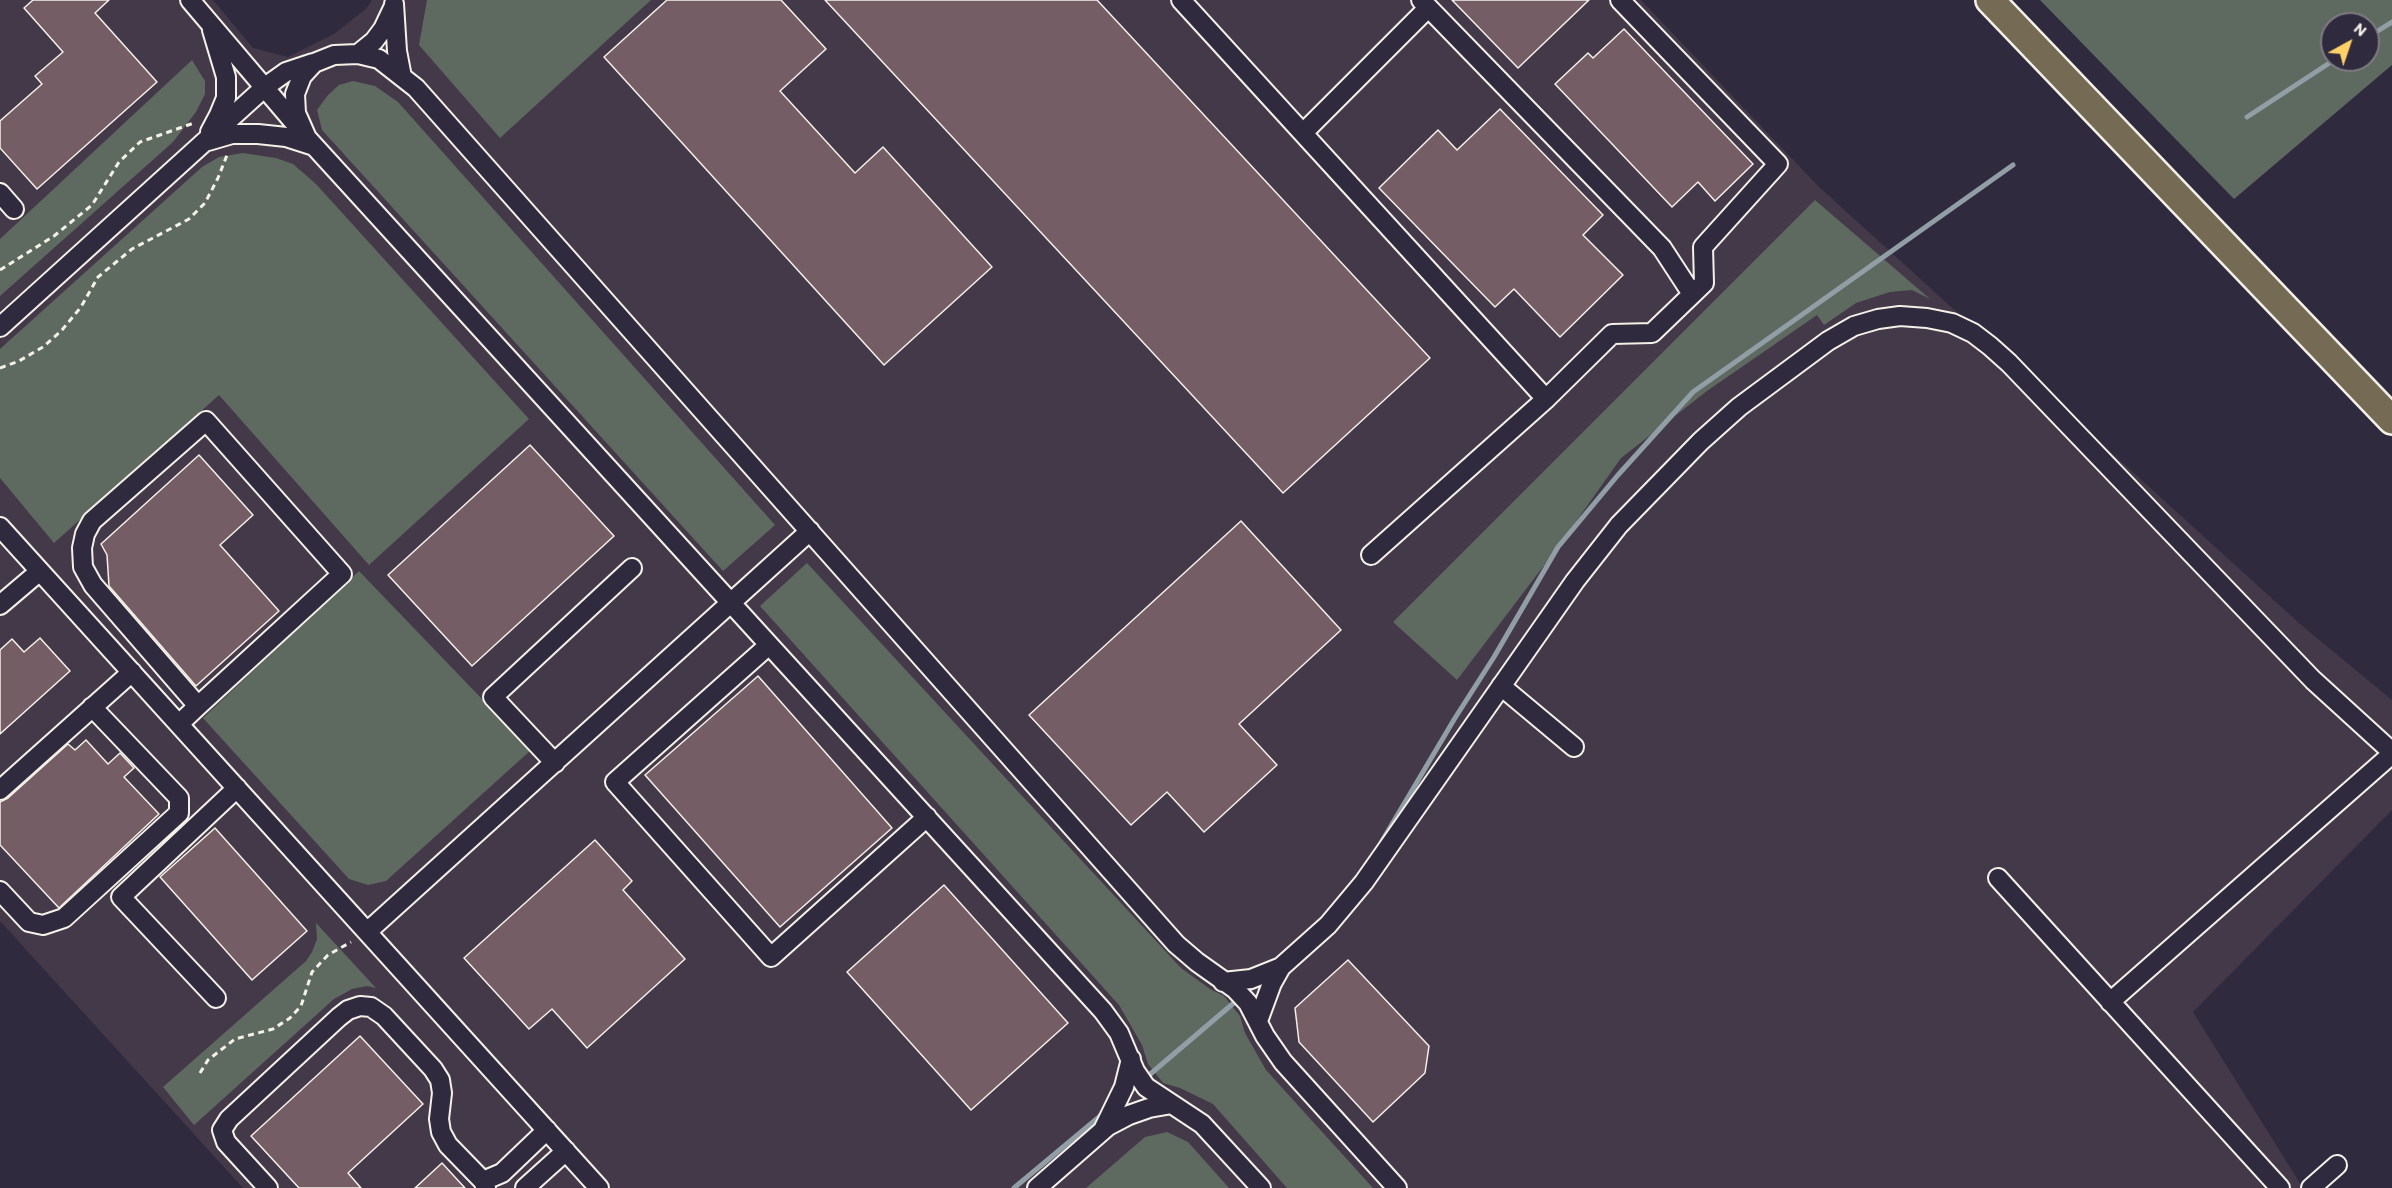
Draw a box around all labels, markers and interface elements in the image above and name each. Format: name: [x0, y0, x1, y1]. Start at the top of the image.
north arrow: [2320, 12, 2380, 72]
text: N: [2350, 19, 2371, 40]

